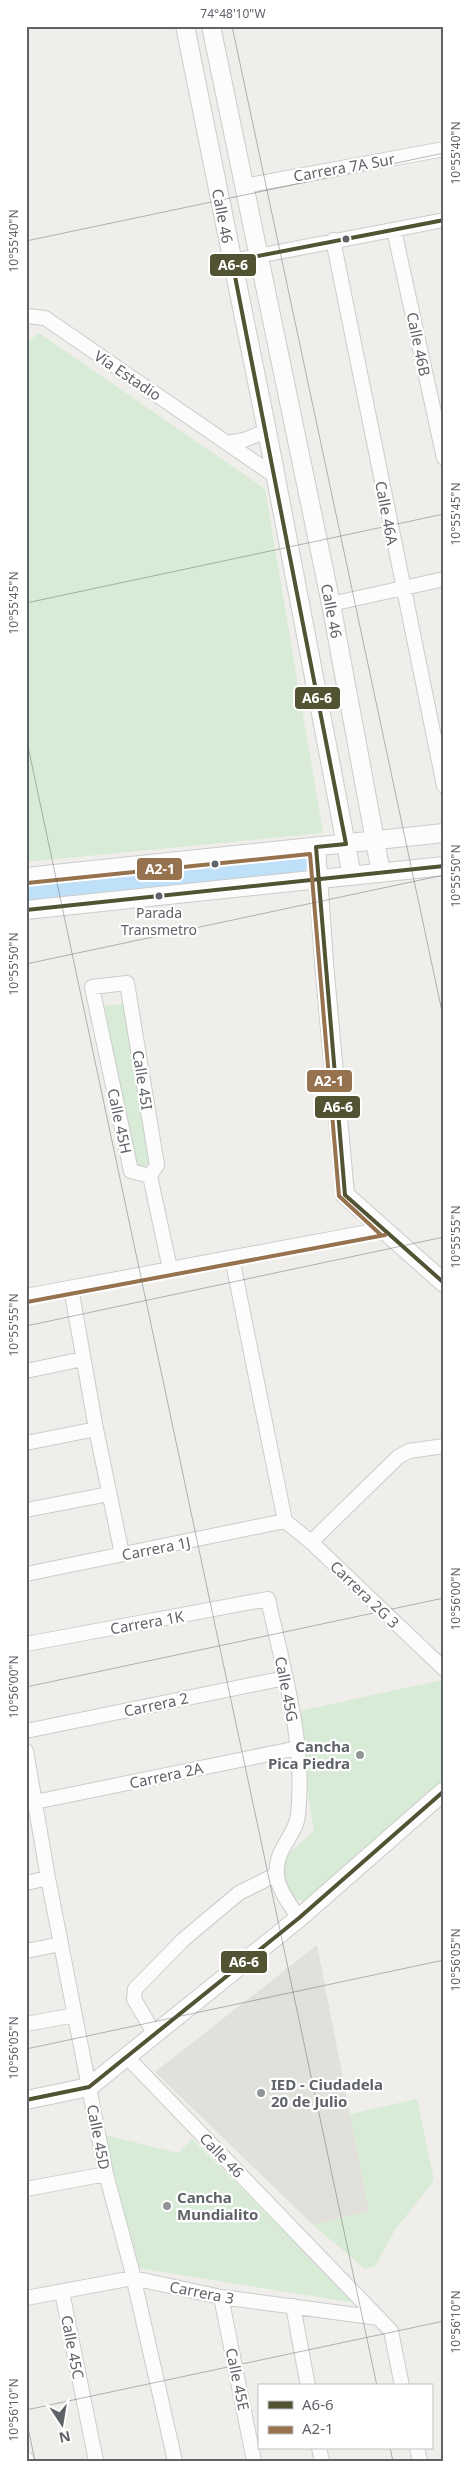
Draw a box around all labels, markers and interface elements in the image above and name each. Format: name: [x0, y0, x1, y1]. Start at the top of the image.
text: 74°48'10"W: [200, 5, 266, 22]
text: 10°55'40"N: [447, 121, 464, 185]
street label: Carrera 7A Sur: [292, 148, 396, 186]
street label: Calle 46: [208, 187, 238, 245]
text: 10°55'40"N: [5, 209, 22, 273]
unlabelled marker: [341, 234, 351, 244]
line badge: A6-6: [209, 253, 257, 277]
text: A6-6: [218, 255, 248, 274]
street label: Calle 46B: [402, 310, 436, 378]
street label: Vía Estadio: [91, 345, 165, 405]
street label: Calle 46A: [371, 479, 403, 547]
text: 10°55'45"N: [447, 482, 464, 546]
text: 10°55'45"N: [5, 571, 22, 635]
street label: Calle 46: [317, 582, 347, 640]
line badge: A6-6: [294, 686, 341, 710]
text: A6-6: [302, 688, 332, 707]
text: 10°55'50"N: [447, 844, 464, 908]
line badge: A2-1: [136, 857, 183, 881]
text: A2-1: [145, 859, 175, 878]
unlabelled marker: [210, 859, 220, 869]
marker: Parada Transmetro: [154, 891, 164, 901]
place label: Parada Transmetro: [121, 903, 197, 939]
text: 10°55'50"N: [5, 932, 22, 996]
street label: Calle 45I: [128, 1049, 158, 1111]
line badge: A2-1: [306, 1069, 353, 1093]
text: A2-1: [314, 1071, 344, 1090]
street label: Calle 45H: [103, 1087, 137, 1155]
line badge: A6-6: [314, 1095, 361, 1119]
text: A6-6: [323, 1097, 353, 1116]
text: 10°55'55"N: [447, 1205, 464, 1269]
text: 10°55'55"N: [5, 1293, 22, 1357]
street label: Carrera 1J: [120, 1532, 192, 1564]
street label: Carrera 2G 3: [326, 1556, 404, 1632]
text: 10°56'00"N: [447, 1567, 464, 1631]
street label: Carrera 1K: [109, 1606, 186, 1638]
text: 10°56'00"N: [5, 1655, 22, 1719]
street label: Calle 45G: [271, 1655, 303, 1723]
street label: Carrera 2: [122, 1687, 190, 1721]
place label: Cancha Pica Piedra: [268, 1736, 350, 1773]
marker: Cancha Pica Piedra: [354, 1749, 366, 1761]
street label: Carrera 2A: [127, 1757, 205, 1793]
text: 10°56'05"N: [447, 1928, 464, 1992]
line badge: A6-6: [220, 1950, 268, 1974]
text: A6-6: [229, 1952, 259, 1971]
text: 10°56'05"N: [5, 2016, 22, 2080]
place label: IED - Ciudadela 20 de Julio: [271, 2074, 383, 2111]
marker: IED - Ciudadela 20 de Julio: [255, 2087, 267, 2099]
street label: Calle 45D: [83, 2103, 115, 2171]
street label: Calle 46: [196, 2128, 248, 2182]
place label: Cancha Mundialito: [177, 2187, 258, 2224]
marker: Cancha Mundialito: [161, 2200, 173, 2212]
street label: Carrera 3: [168, 2276, 236, 2308]
text: 10°56'10"N: [447, 2290, 464, 2354]
street label: Calle 45C: [57, 2313, 89, 2381]
street label: Calle 45E: [222, 2346, 254, 2412]
text: 10°56'10"N: [5, 2378, 22, 2442]
legend: [258, 2384, 432, 2450]
text: A6-6: [302, 2394, 334, 2414]
north arrow: [38, 2400, 88, 2450]
text: A2-1: [302, 2418, 334, 2438]
text: N: [57, 2427, 72, 2448]

